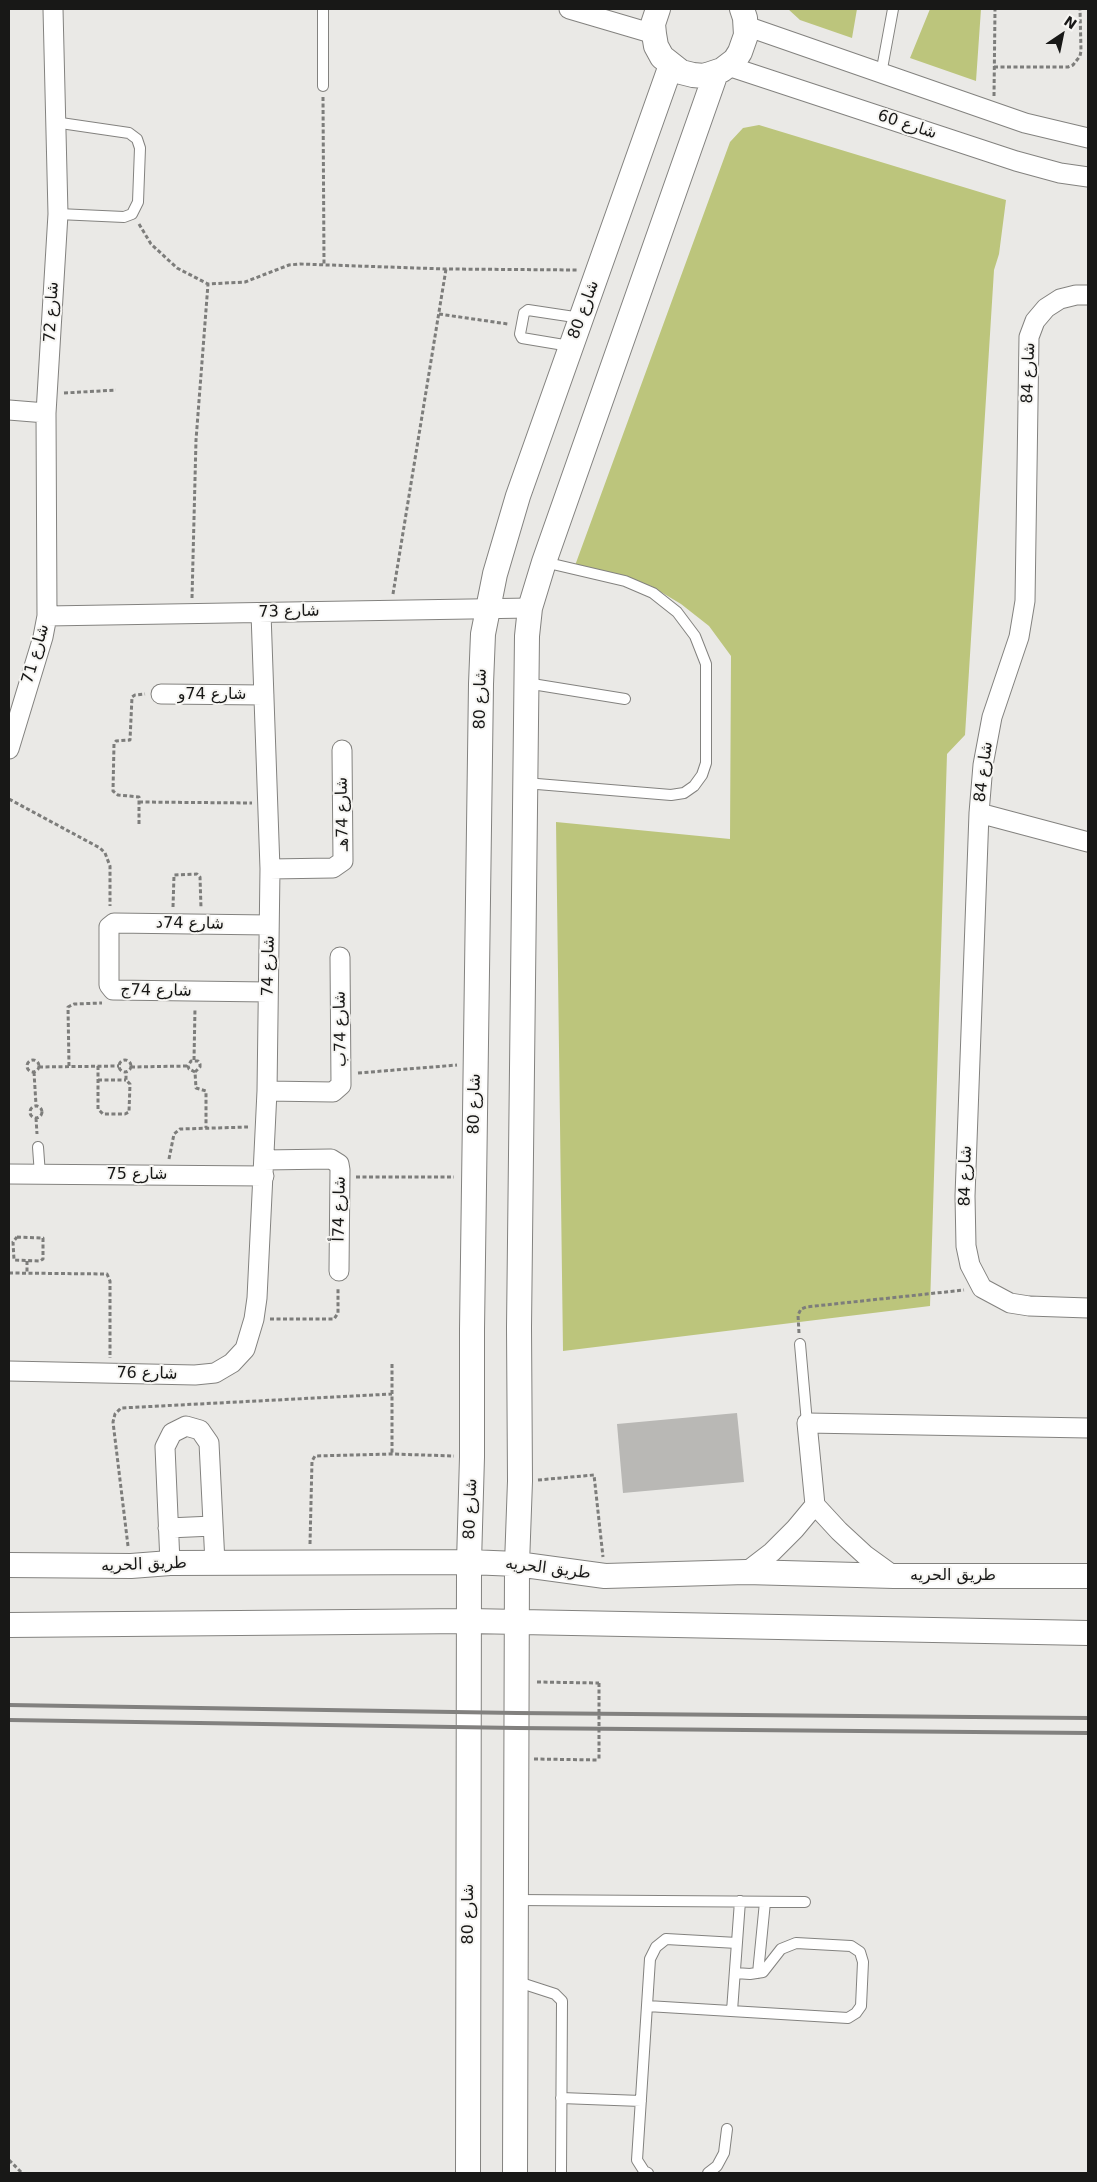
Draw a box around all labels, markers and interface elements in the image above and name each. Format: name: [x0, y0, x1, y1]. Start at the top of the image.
north arrow: [1037, 10, 1087, 60]
text: N: [1061, 13, 1080, 32]
street label: شارع 60: [875, 106, 939, 144]
street label: شارع 80: [565, 278, 603, 342]
street label: شارع 72: [41, 281, 63, 343]
street label: شارع 84: [1018, 342, 1040, 404]
street label: شارع 73: [258, 602, 320, 622]
street label: شارع 71: [18, 622, 54, 686]
street label: شارع 80: [471, 668, 491, 730]
street label: شارع 74و: [178, 685, 246, 705]
street label: شارع 84: [971, 741, 997, 803]
street label: شارع 74هـ: [333, 777, 353, 851]
street label: شارع 74د: [156, 914, 224, 934]
street label: شارع 74: [259, 935, 279, 997]
street label: شارع 74ج: [120, 981, 192, 1001]
street label: شارع 74ب: [331, 991, 351, 1067]
street label: شارع 80: [465, 1073, 485, 1135]
street label: شارع 84: [956, 1145, 976, 1207]
street label: شارع 75: [106, 1165, 168, 1185]
street label: شارع 74أ: [330, 1176, 350, 1242]
street label: شارع 76: [116, 1364, 178, 1384]
street label: شارع 80: [460, 1478, 482, 1540]
street label: طريق الحريه: [101, 1554, 187, 1576]
street label: طريق الحريه: [504, 1554, 592, 1584]
street label: طريق الحريه: [910, 1566, 996, 1586]
street label: شارع 80: [459, 1884, 479, 1945]

